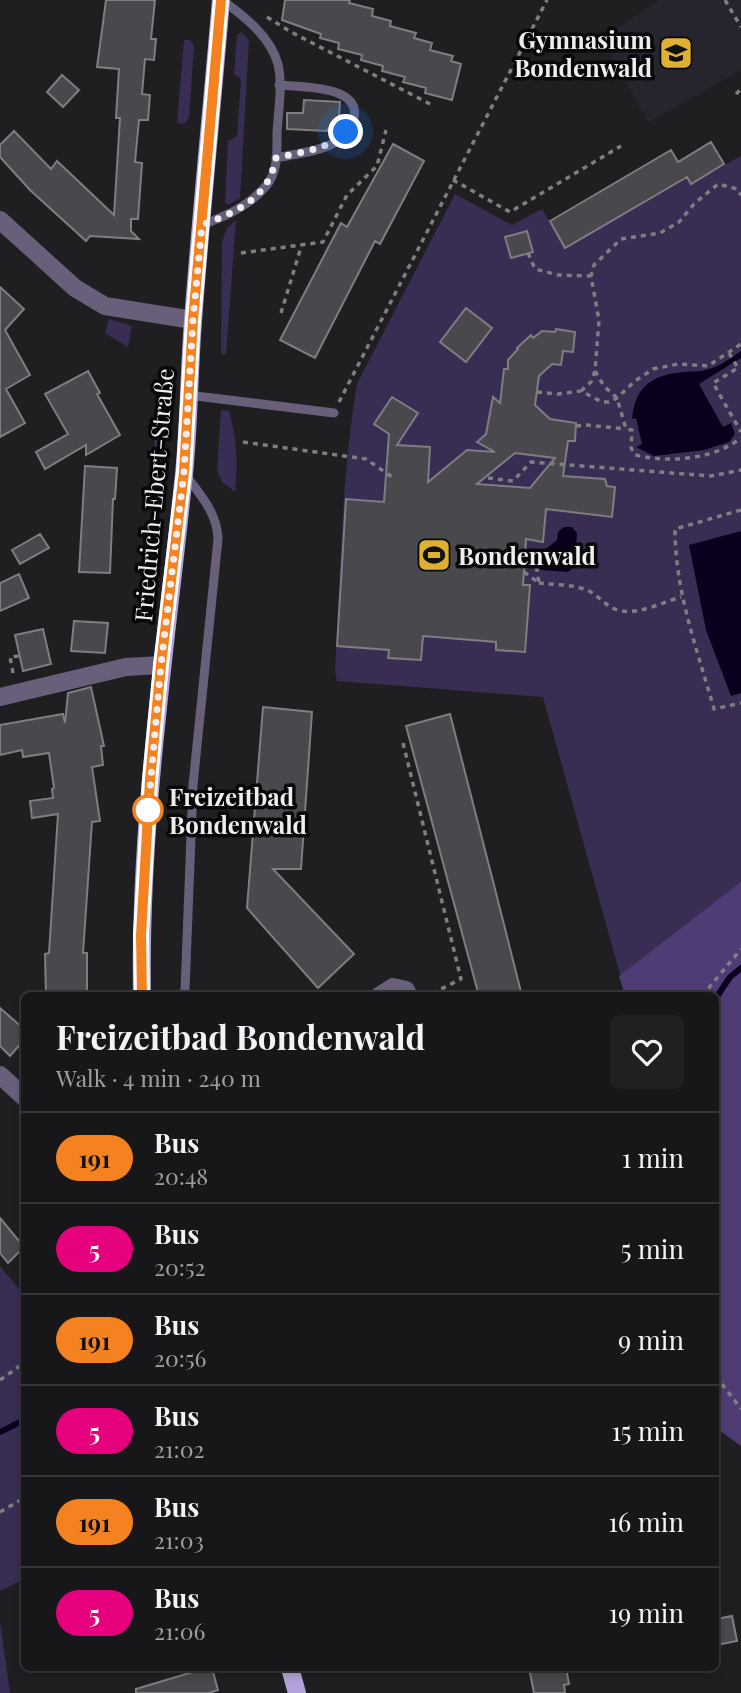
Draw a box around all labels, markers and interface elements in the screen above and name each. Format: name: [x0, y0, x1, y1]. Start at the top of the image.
place label: Gymnasium Bondenwald: [514, 23, 652, 83]
school or university icon: Gymnasium Bondenwald: [657, 34, 695, 72]
your location: [328, 114, 363, 149]
street label: Friedrich-Ebert-Straße: [126, 367, 180, 623]
sports icon: Bondenwald: [415, 536, 453, 574]
place label: Bondenwald: [458, 539, 596, 571]
place label: Freizeitbad Bondenwald: [169, 780, 307, 840]
marker: Freizeitbad Bondenwald: [133, 795, 163, 825]
text: Freizeitbad Bondenwald: [56, 1014, 425, 1058]
button: heart: [610, 1015, 684, 1089]
text: Walk · 4 min · 240 m: [56, 1062, 261, 1093]
text: Bus: [154, 1125, 199, 1160]
text: 1 min: [622, 1140, 684, 1175]
text: 191: [79, 1142, 110, 1174]
text: 20:48: [154, 1160, 208, 1191]
text: Bus: [154, 1216, 199, 1251]
text: 5 min: [621, 1231, 684, 1266]
text: 5: [89, 1233, 100, 1265]
text: 20:52: [154, 1251, 206, 1282]
text: Bus: [154, 1307, 199, 1342]
text: 9 min: [618, 1322, 684, 1357]
text: 191: [79, 1324, 110, 1356]
text: 20:56: [154, 1342, 206, 1373]
text: Bus: [154, 1398, 199, 1433]
text: 15 min: [612, 1413, 684, 1448]
text: 5: [89, 1415, 100, 1447]
text: 21:02: [154, 1433, 204, 1464]
text: Bus: [154, 1489, 199, 1524]
text: 16 min: [608, 1504, 684, 1539]
text: 191: [79, 1506, 110, 1538]
text: 21:03: [154, 1524, 204, 1555]
text: Bus: [154, 1580, 199, 1615]
text: 19 min: [608, 1595, 684, 1630]
text: 5: [89, 1597, 100, 1629]
text: 21:06: [154, 1615, 205, 1646]

